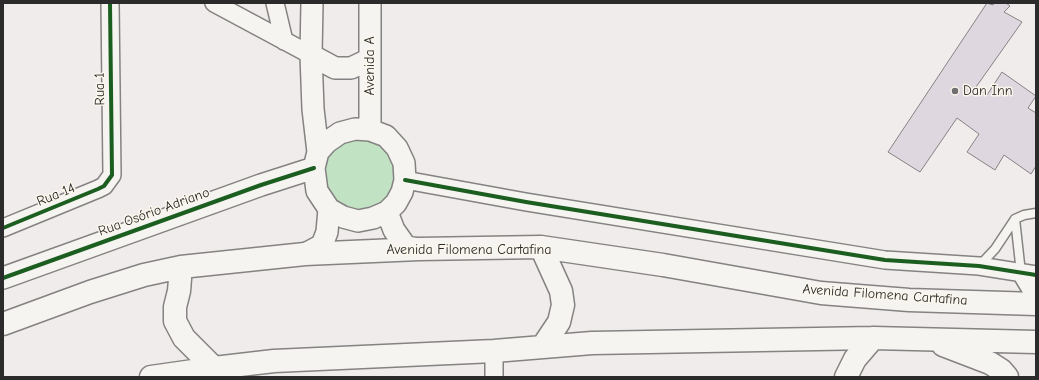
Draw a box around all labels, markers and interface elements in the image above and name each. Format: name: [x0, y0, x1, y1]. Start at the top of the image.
street label: Avenida A: [362, 36, 378, 96]
street label: Rua 1: [91, 72, 109, 106]
place label: Dan Inn: [963, 83, 1012, 99]
marker: Dan Inn: [950, 86, 960, 96]
street label: Rua 14: [34, 180, 78, 210]
street label: Rua Osório Adriano: [96, 184, 212, 240]
street label: Avenida Filomena Cartafina: [386, 242, 552, 258]
street label: Avenida Filomena Cartafina: [802, 281, 968, 309]

